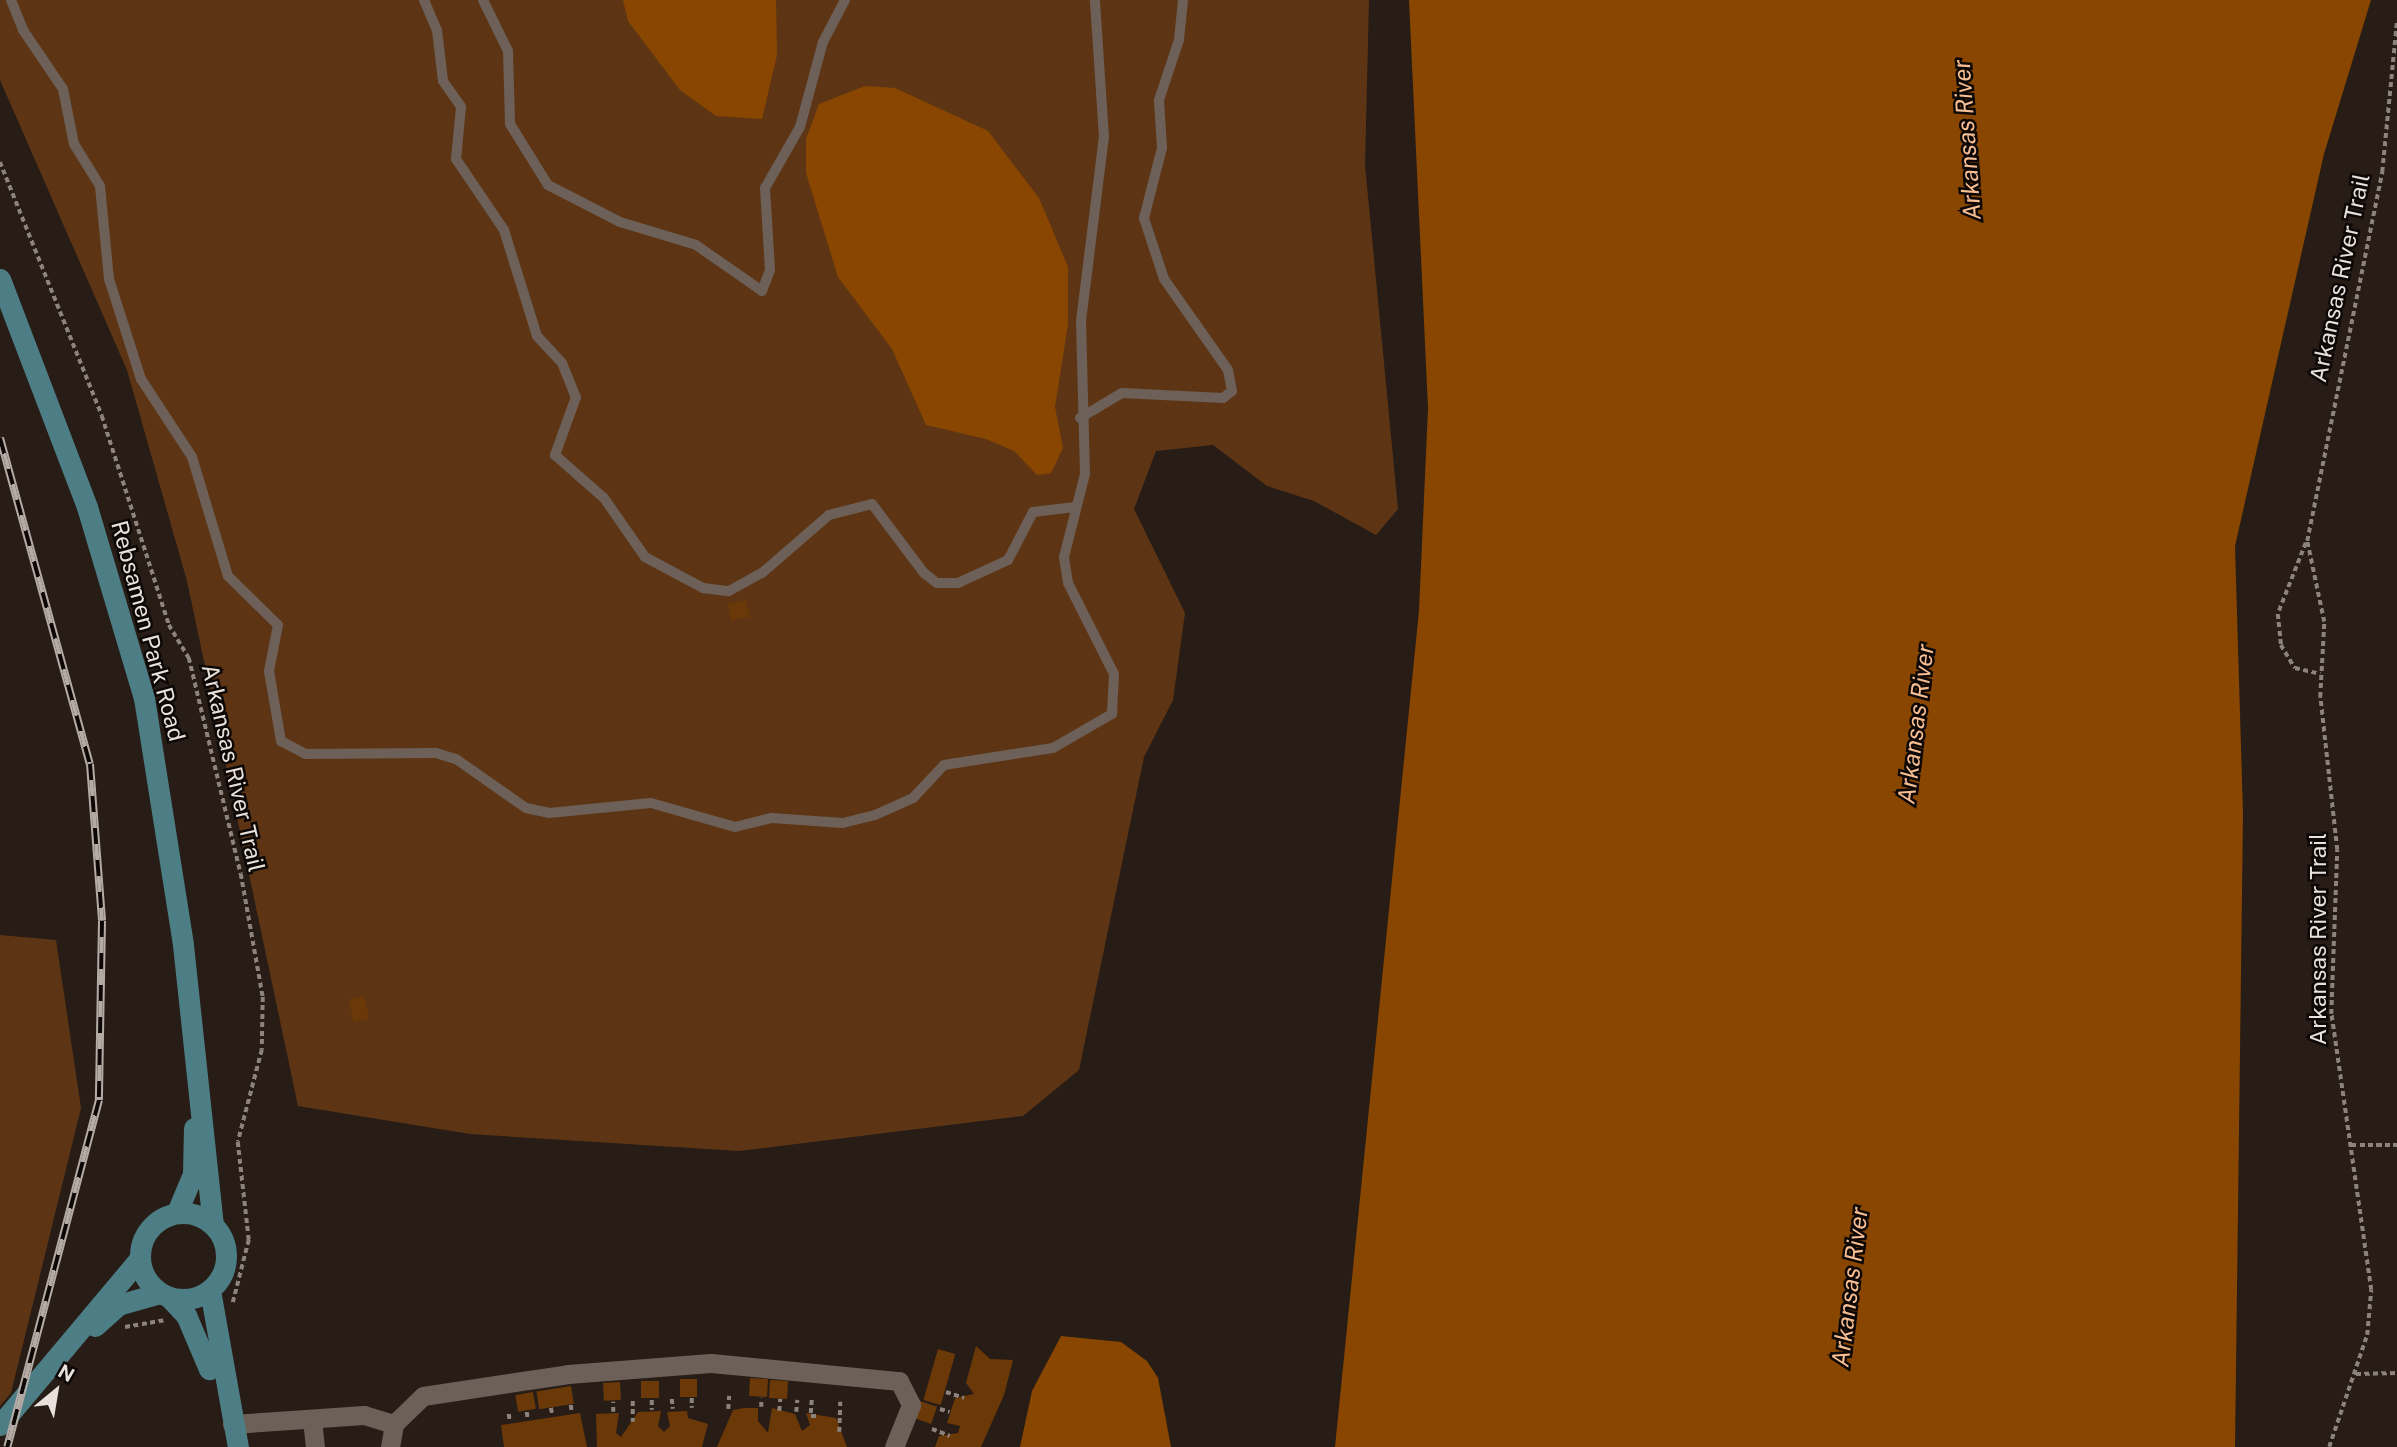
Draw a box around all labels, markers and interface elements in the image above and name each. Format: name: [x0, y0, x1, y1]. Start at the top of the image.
water label: Arkansas River: [1947, 59, 1987, 221]
street label: Arkansas River Trail: [2304, 171, 2376, 385]
street label: Rebsamen Park Road: [105, 518, 191, 744]
water label: Arkansas River: [1892, 642, 1940, 806]
street label: Arkansas River Trail: [196, 661, 270, 875]
street label: Arkansas River Trail: [2304, 833, 2332, 1045]
water label: Arkansas River: [1826, 1205, 1874, 1369]
north arrow: [21, 1356, 91, 1426]
text: N: [55, 1360, 78, 1386]

